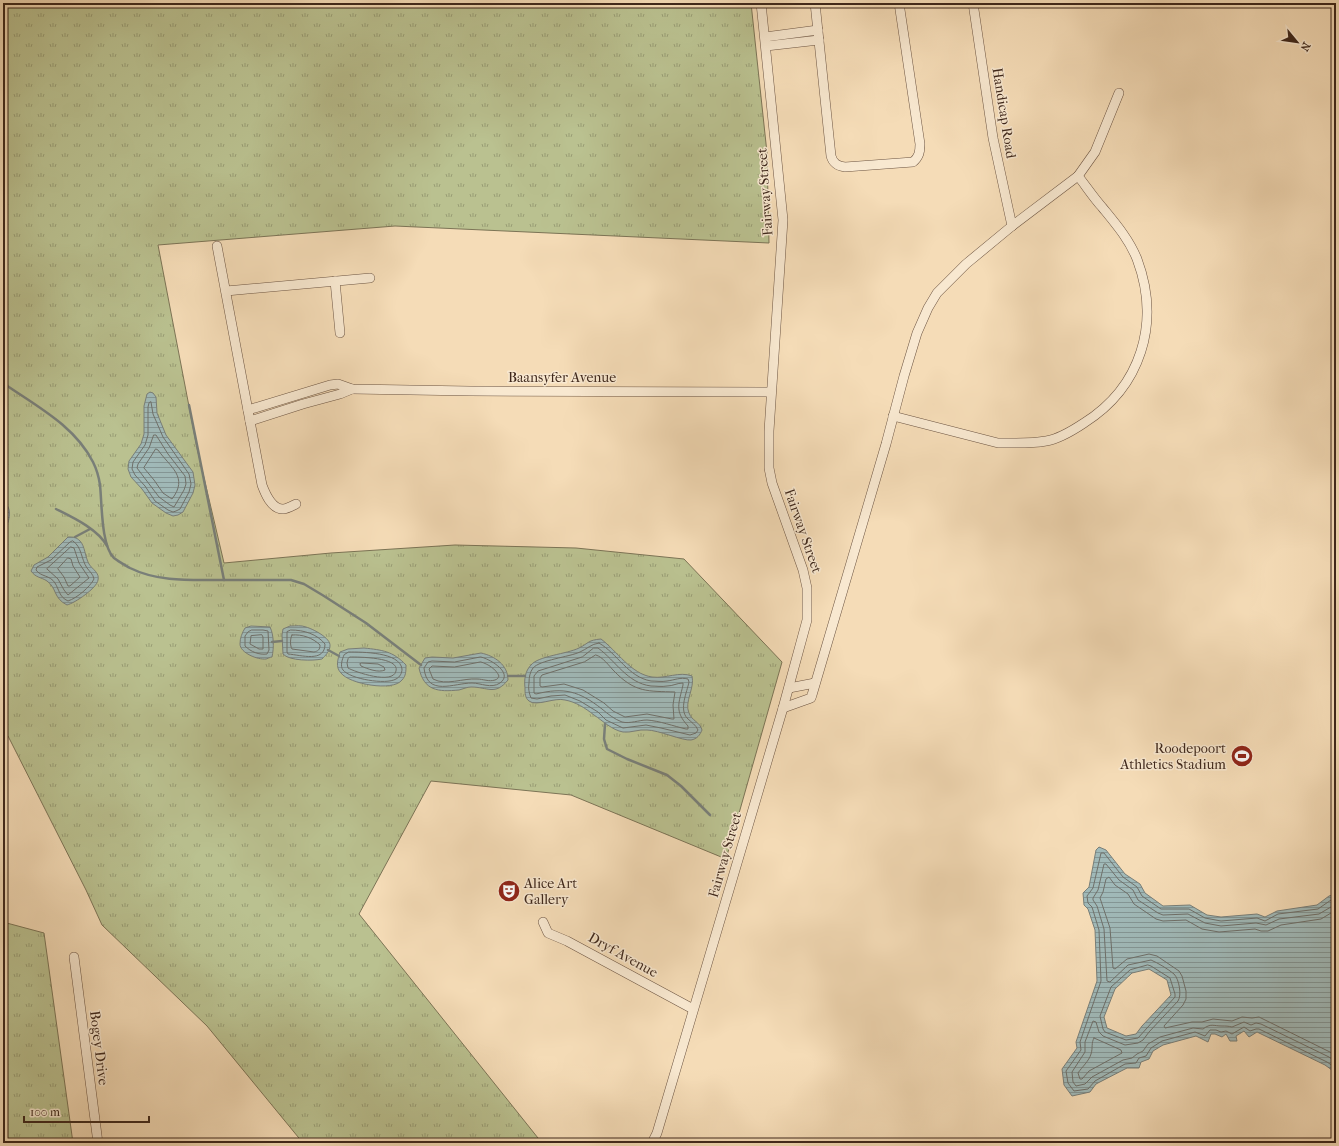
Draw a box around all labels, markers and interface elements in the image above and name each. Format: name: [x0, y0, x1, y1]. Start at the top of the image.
north arrow: [1277, 22, 1317, 62]
text: N: [1297, 40, 1313, 54]
street label: Handicap Road: [988, 66, 1020, 160]
street label: Fairway Street: [753, 148, 777, 236]
street label: Baansyfer Avenue: [508, 369, 616, 386]
street label: Fairway Street: [781, 487, 825, 575]
place label: Roodepoort Athletics Stadium: [1119, 740, 1226, 773]
sports icon: Roodepoort Athletics Stadium: [1229, 743, 1255, 769]
street label: Fairway Street: [705, 810, 745, 900]
place label: Alice Art Gallery: [523, 875, 577, 908]
theatre icon: Alice Art Gallery: [496, 878, 522, 904]
street label: Dryf Avenue: [585, 929, 661, 981]
street label: Bogey Drive: [86, 1010, 112, 1086]
scale bar: [24, 1098, 149, 1124]
text: 100 m: [30, 1105, 60, 1119]

